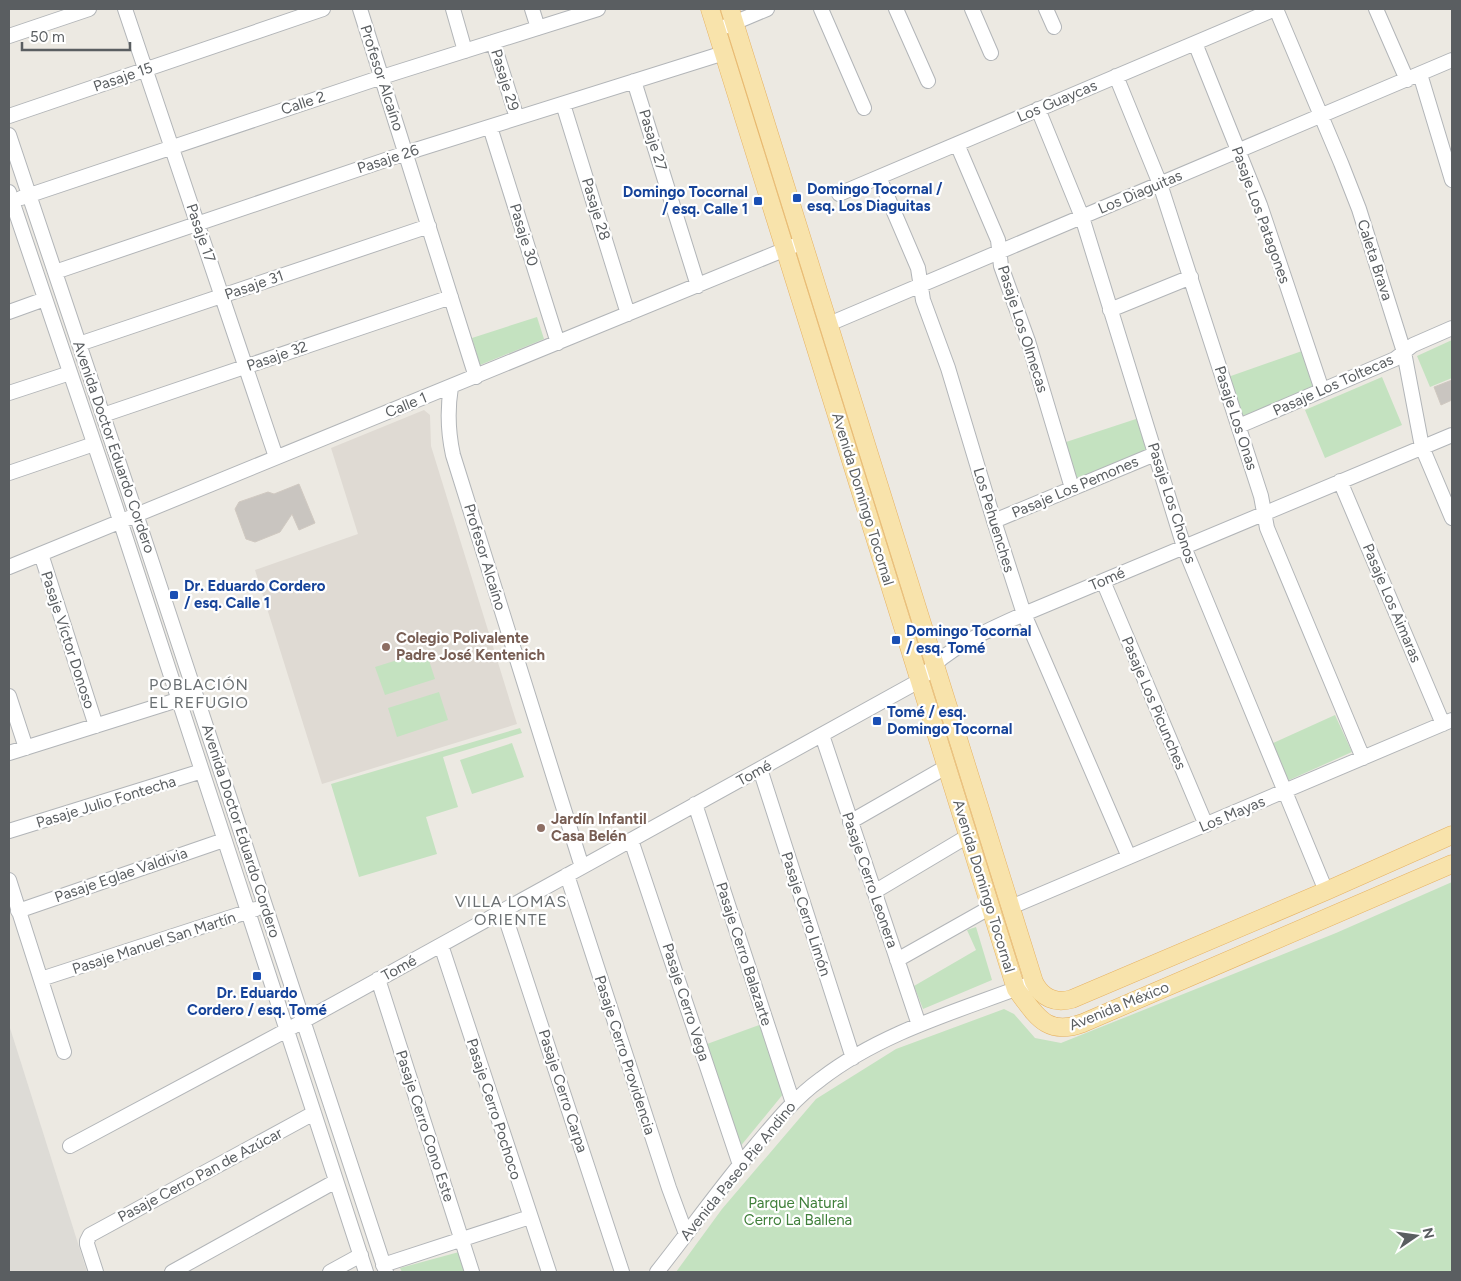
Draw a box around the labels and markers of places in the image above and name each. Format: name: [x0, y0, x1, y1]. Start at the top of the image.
place label: Domingo Tocornal / esq. Los Diaguitas: [807, 180, 943, 215]
place label: Domingo Tocornal / esq. Calle 1: [623, 183, 748, 218]
marker: Domingo Tocornal / esq. Los Diaguitas: [791, 192, 803, 204]
marker: Domingo Tocornal / esq. Calle 1: [752, 195, 764, 207]
place label: Dr. Eduardo Cordero / esq. Calle 1: [184, 577, 326, 612]
marker: Dr. Eduardo Cordero / esq. Calle 1: [168, 589, 180, 601]
place label: Domingo Tocornal / esq. Tomé: [906, 622, 1031, 657]
place label: Colegio Polivalente Padre José Kentenich: [396, 629, 545, 664]
marker: Domingo Tocornal / esq. Tomé: [890, 634, 902, 646]
marker: Colegio Polivalente Padre José Kentenich: [380, 641, 392, 653]
place label: Tomé / esq. Domingo Tocornal: [887, 703, 1012, 738]
marker: Tomé / esq. Domingo Tocornal: [871, 715, 883, 727]
place label: Jardín Infantil Casa Belén: [551, 810, 647, 845]
marker: Jardín Infantil Casa Belén: [535, 822, 547, 834]
marker: Dr. Eduardo Cordero / esq. Tomé: [251, 970, 263, 982]
place label: Dr. Eduardo Cordero / esq. Tomé: [187, 984, 328, 1019]

